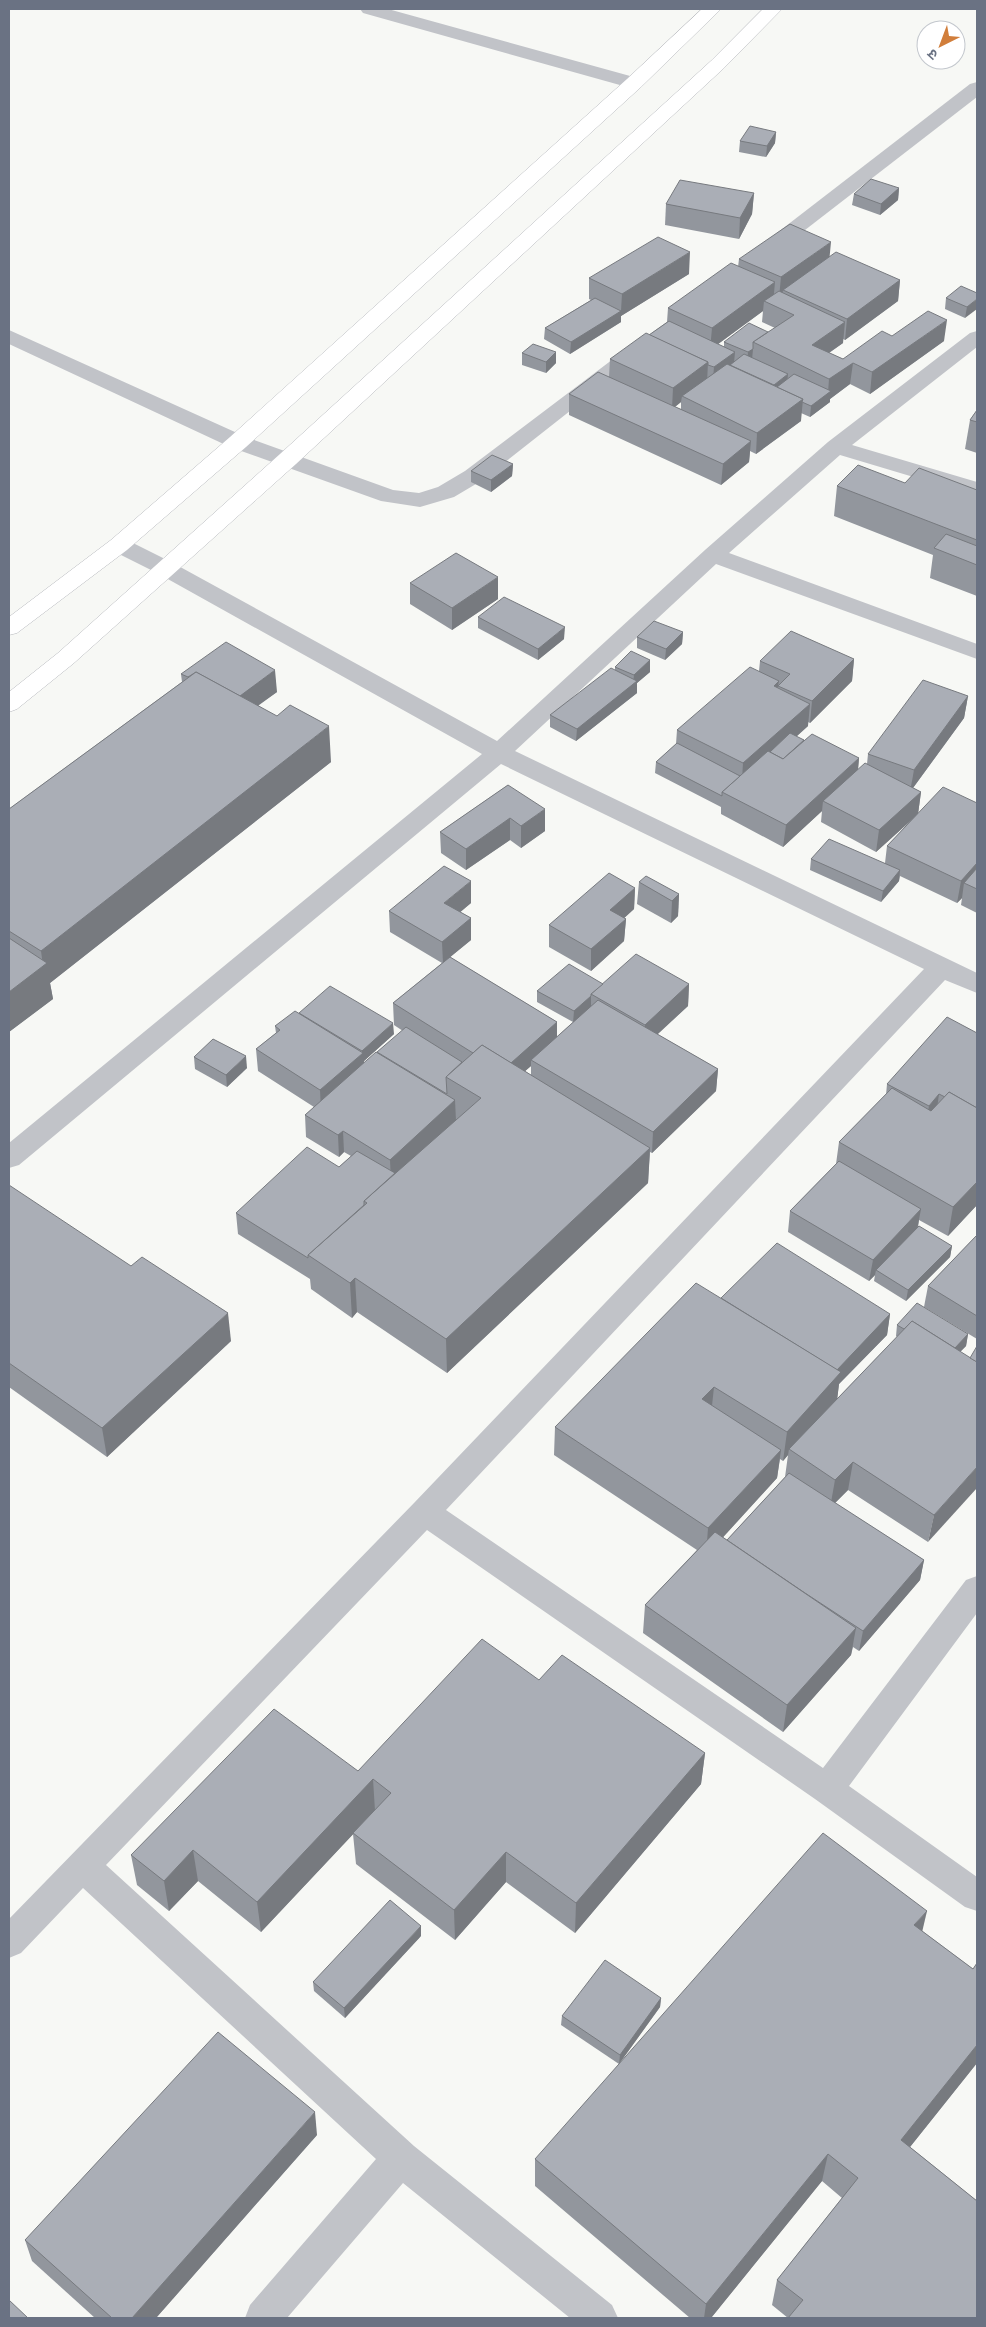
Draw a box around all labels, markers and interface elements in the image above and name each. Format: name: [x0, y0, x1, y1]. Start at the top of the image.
north arrow: [916, 20, 966, 70]
text: उ: [923, 45, 941, 63]

